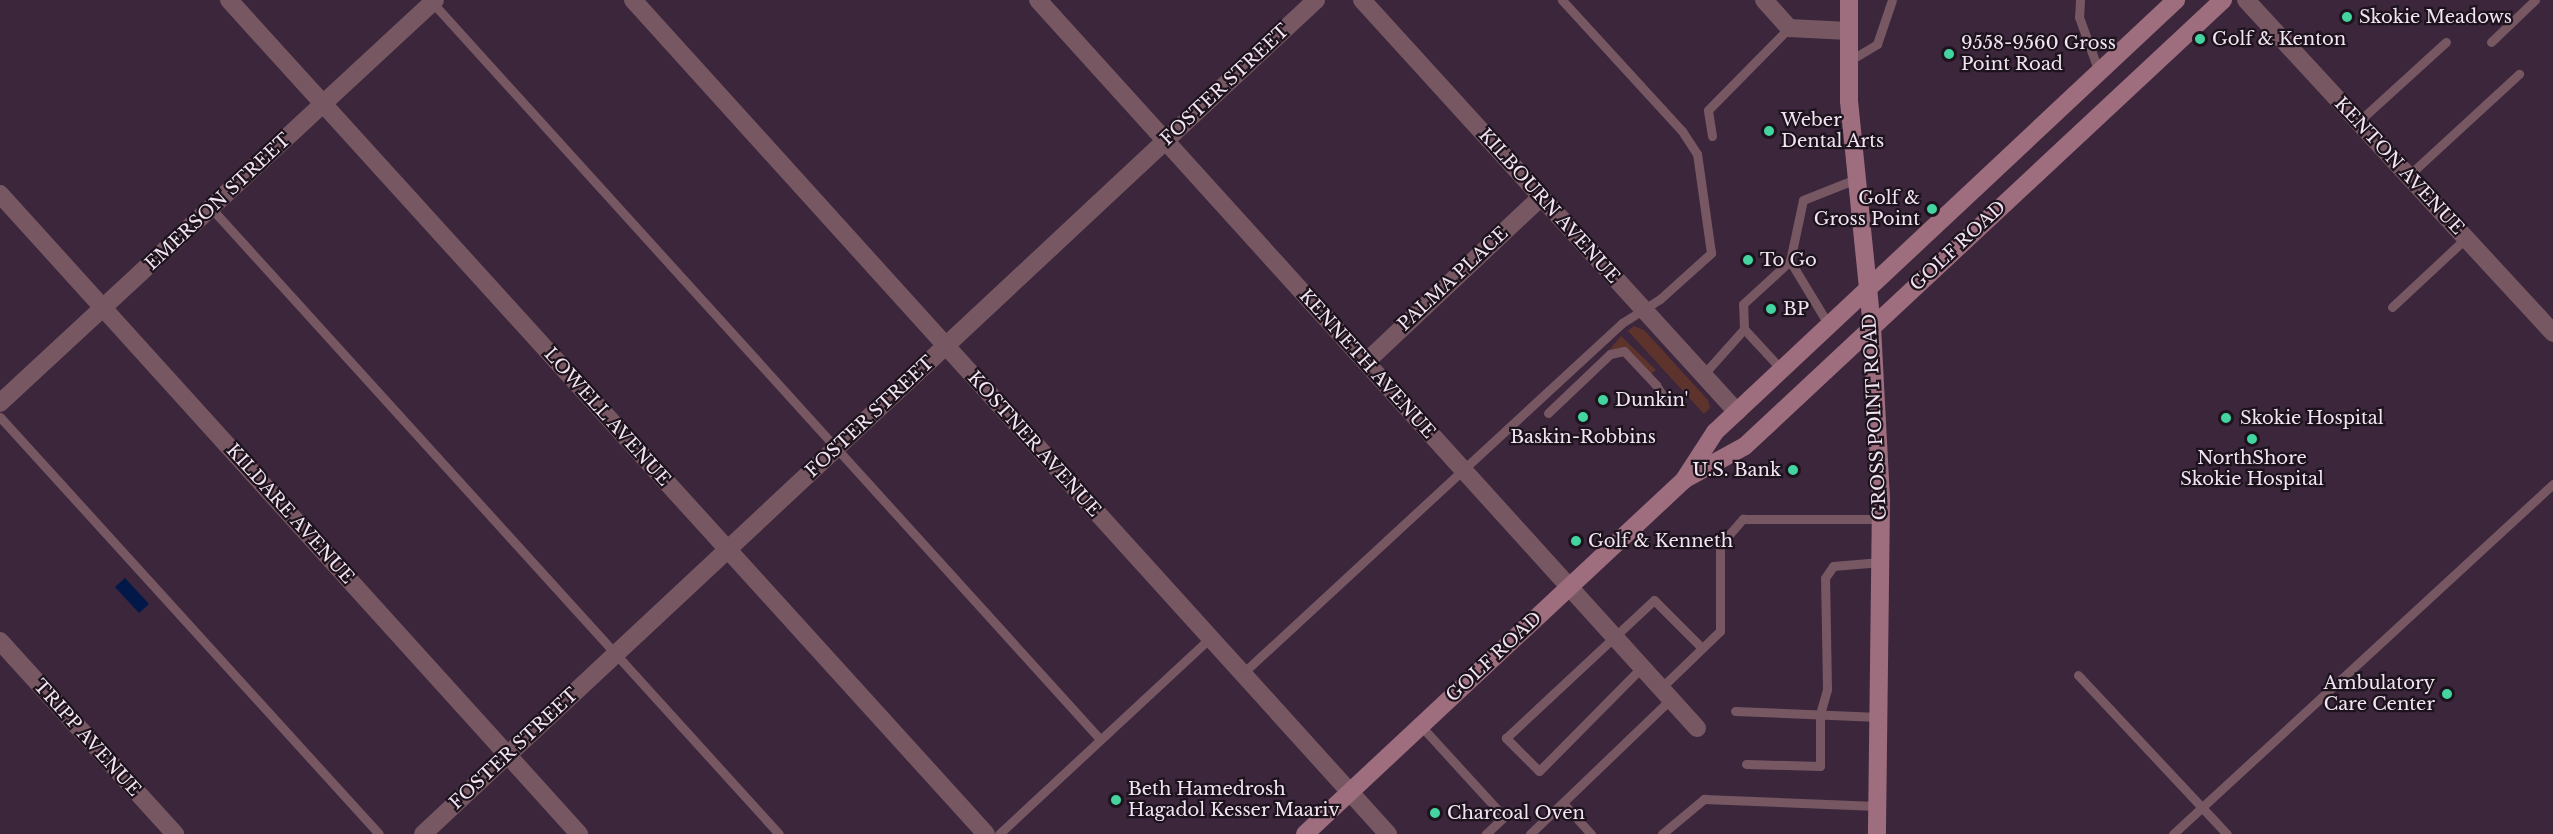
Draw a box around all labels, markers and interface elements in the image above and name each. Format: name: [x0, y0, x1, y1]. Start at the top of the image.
place label: Skokie Meadows: [2359, 6, 2512, 28]
marker: Skokie Meadows: [2340, 10, 2354, 24]
street label: FOSTER STREET: [1156, 20, 1294, 150]
place label: Golf & Kenton: [2212, 28, 2346, 50]
marker: Golf & Kenton: [2193, 32, 2207, 46]
place label: 9558-9560 Gross Point Road: [1961, 33, 2116, 76]
marker: 9558-9560 Gross Point Road: [1942, 47, 1956, 61]
street label: KENTON AVENUE: [2330, 93, 2468, 239]
place label: Weber Dental Arts: [1781, 110, 1885, 152]
street label: KILBOURN AVENUE: [1474, 124, 1624, 288]
marker: Weber Dental Arts: [1762, 124, 1776, 138]
street label: EMERSON STREET: [141, 129, 295, 275]
place label: Golf & Gross Point: [1814, 188, 1920, 230]
street label: GOLF ROAD: [1906, 196, 2010, 296]
marker: Golf & Gross Point: [1925, 202, 1939, 216]
street label: PALMA PLACE: [1393, 222, 1513, 336]
place label: To Go: [1760, 249, 1817, 271]
marker: To Go: [1741, 253, 1755, 267]
street label: KENNETH AVENUE: [1294, 285, 1440, 443]
place label: BP: [1783, 298, 1809, 320]
marker: BP: [1764, 302, 1778, 316]
street label: GROSS POINT ROAD: [1859, 313, 1891, 521]
street label: LOWELL AVENUE: [539, 343, 675, 491]
street label: FOSTER STREET: [801, 352, 939, 482]
street label: KOSTNER AVENUE: [963, 366, 1105, 522]
place label: Dunkin': [1615, 389, 1688, 411]
marker: Dunkin': [1596, 393, 1610, 407]
place label: Skokie Hospital: [2240, 407, 2384, 429]
marker: Skokie Hospital: [2217, 409, 2235, 427]
marker: Baskin-Robbins: [1576, 410, 1590, 424]
place label: Baskin-Robbins: [1510, 426, 1656, 448]
marker: NorthShore Skokie Hospital: [2245, 432, 2259, 446]
street label: KILDARE AVENUE: [221, 440, 359, 588]
place label: NorthShore Skokie Hospital: [2180, 448, 2324, 490]
place label: U.S. Bank: [1693, 459, 1781, 481]
marker: U.S. Bank: [1786, 463, 1800, 477]
place label: Golf & Kenneth: [1588, 530, 1733, 552]
marker: Golf & Kenneth: [1569, 534, 1583, 548]
street label: GOLF ROAD: [1442, 607, 1546, 707]
place label: Ambulatory Care Center: [2323, 673, 2435, 716]
street label: TRIPP AVENUE: [29, 675, 145, 801]
street label: FOSTER STREET: [445, 684, 583, 814]
marker: Ambulatory Care Center: [2440, 687, 2454, 701]
place label: Beth Hamedrosh Hagadol Kesser Maariv: [1128, 779, 1340, 822]
marker: Beth Hamedrosh Hagadol Kesser Maariv: [1109, 793, 1123, 807]
place label: Charcoal Oven: [1447, 802, 1585, 824]
marker: Charcoal Oven: [1428, 806, 1442, 820]

